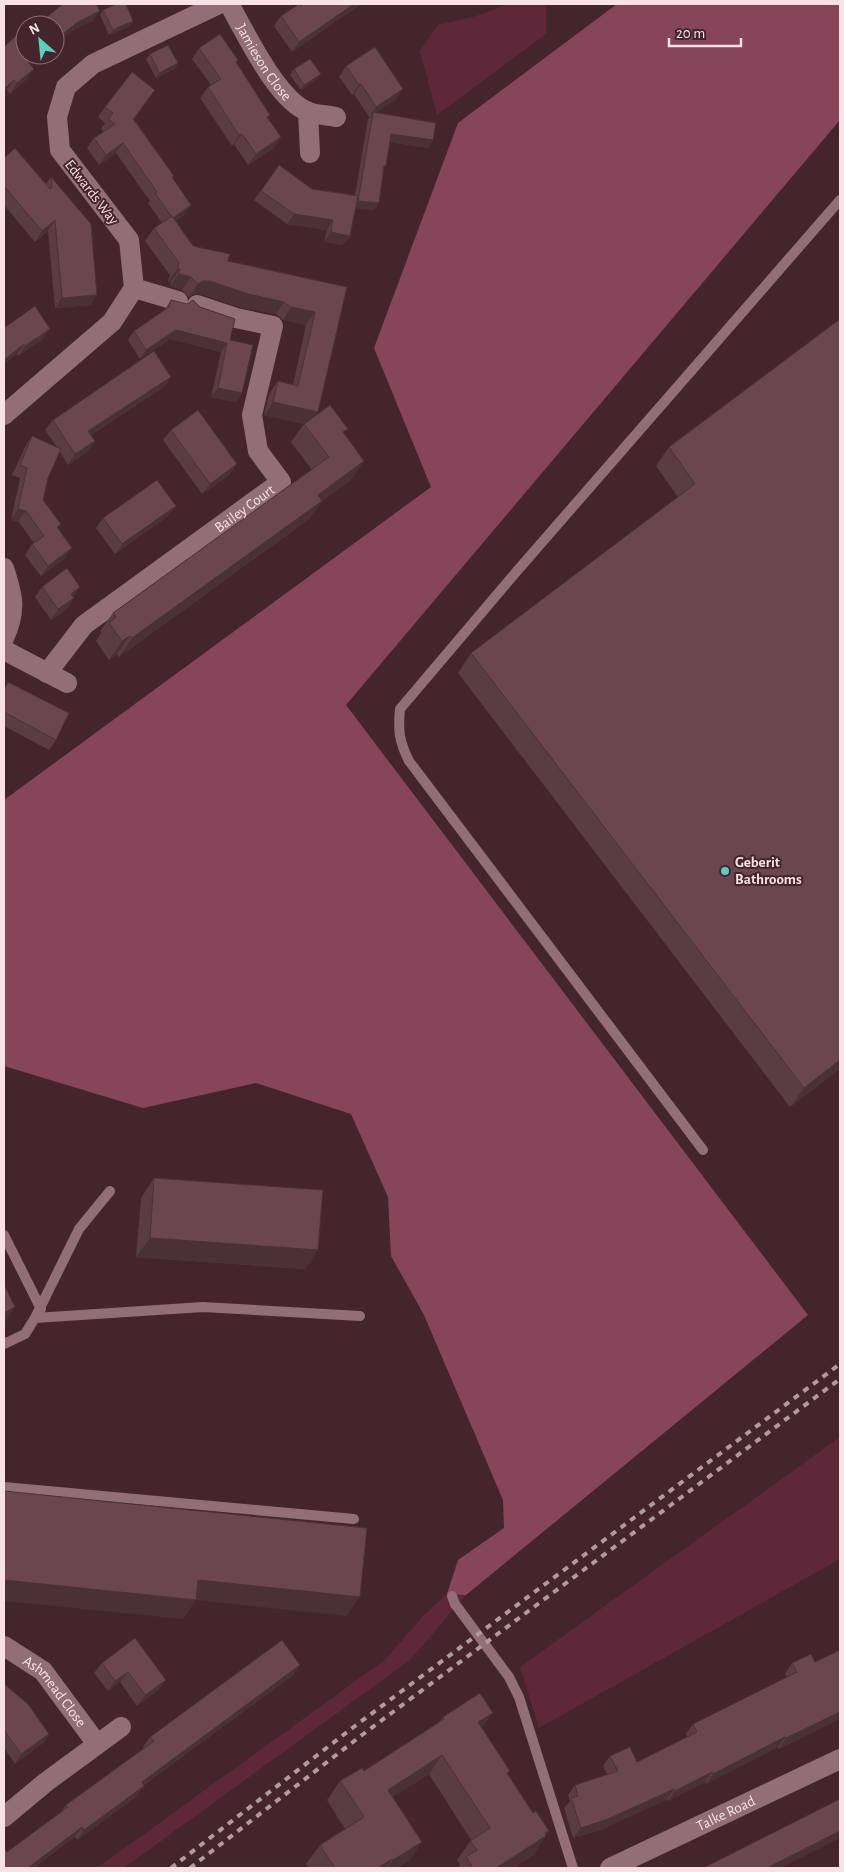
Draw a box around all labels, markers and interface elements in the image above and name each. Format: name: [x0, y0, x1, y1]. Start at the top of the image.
north arrow: [15, 15, 65, 65]
scale bar: [669, 15, 742, 47]
text: N: [27, 21, 42, 38]
street label: Jamieson Close: [233, 21, 294, 104]
text: 20 m: [676, 26, 705, 41]
street label: Edwards Way: [62, 157, 122, 228]
street label: Bailey Court: [212, 482, 278, 536]
place label: Geberit Bathrooms: [735, 855, 802, 887]
marker: Geberit Bathrooms: [719, 865, 731, 877]
street label: Ashmead Close: [20, 1653, 89, 1730]
street label: Talke Road: [694, 1793, 758, 1834]

